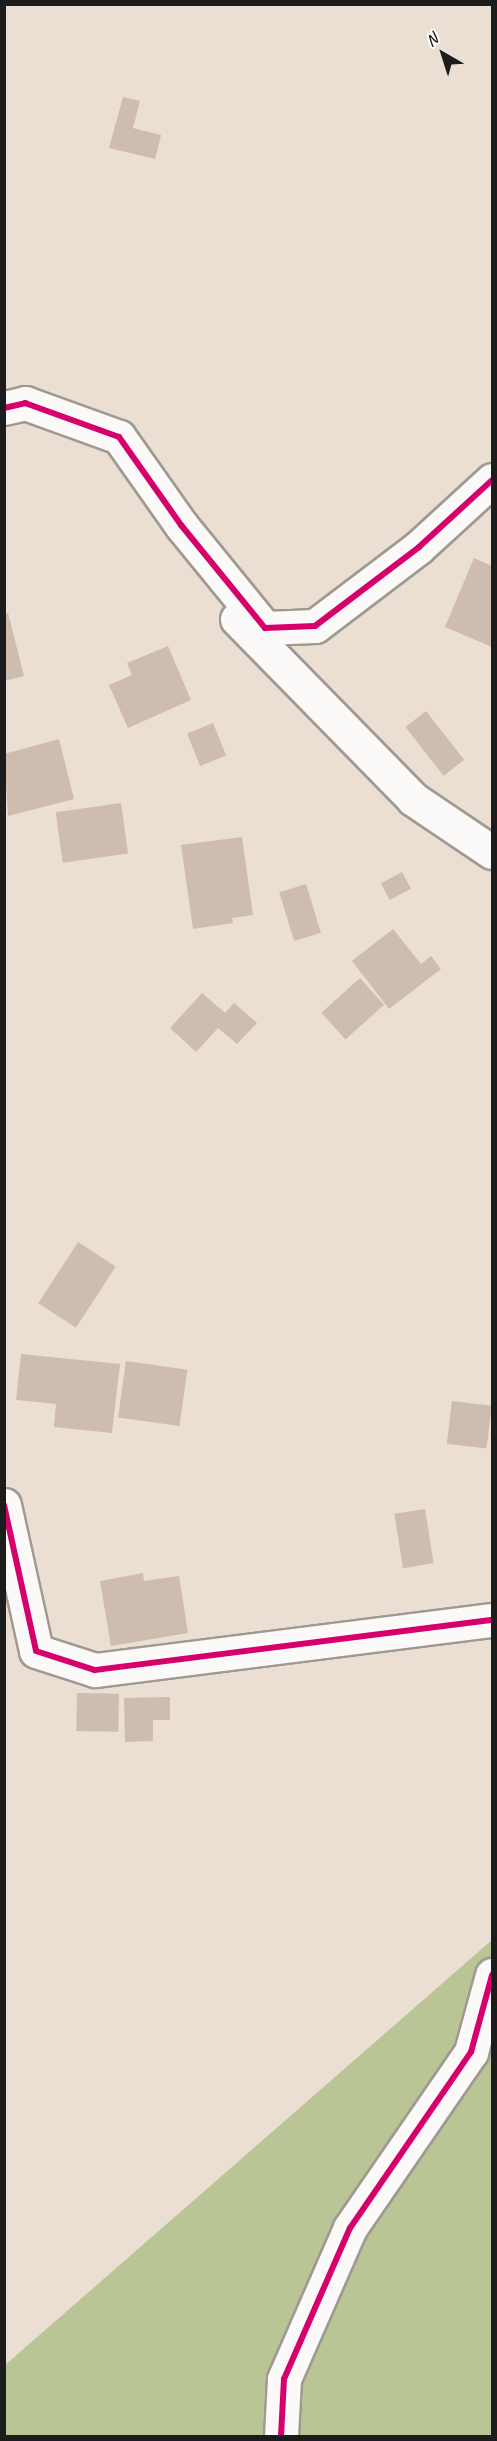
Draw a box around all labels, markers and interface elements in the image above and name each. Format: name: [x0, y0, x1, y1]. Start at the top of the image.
north arrow: [413, 24, 473, 84]
text: N: [422, 29, 442, 51]

